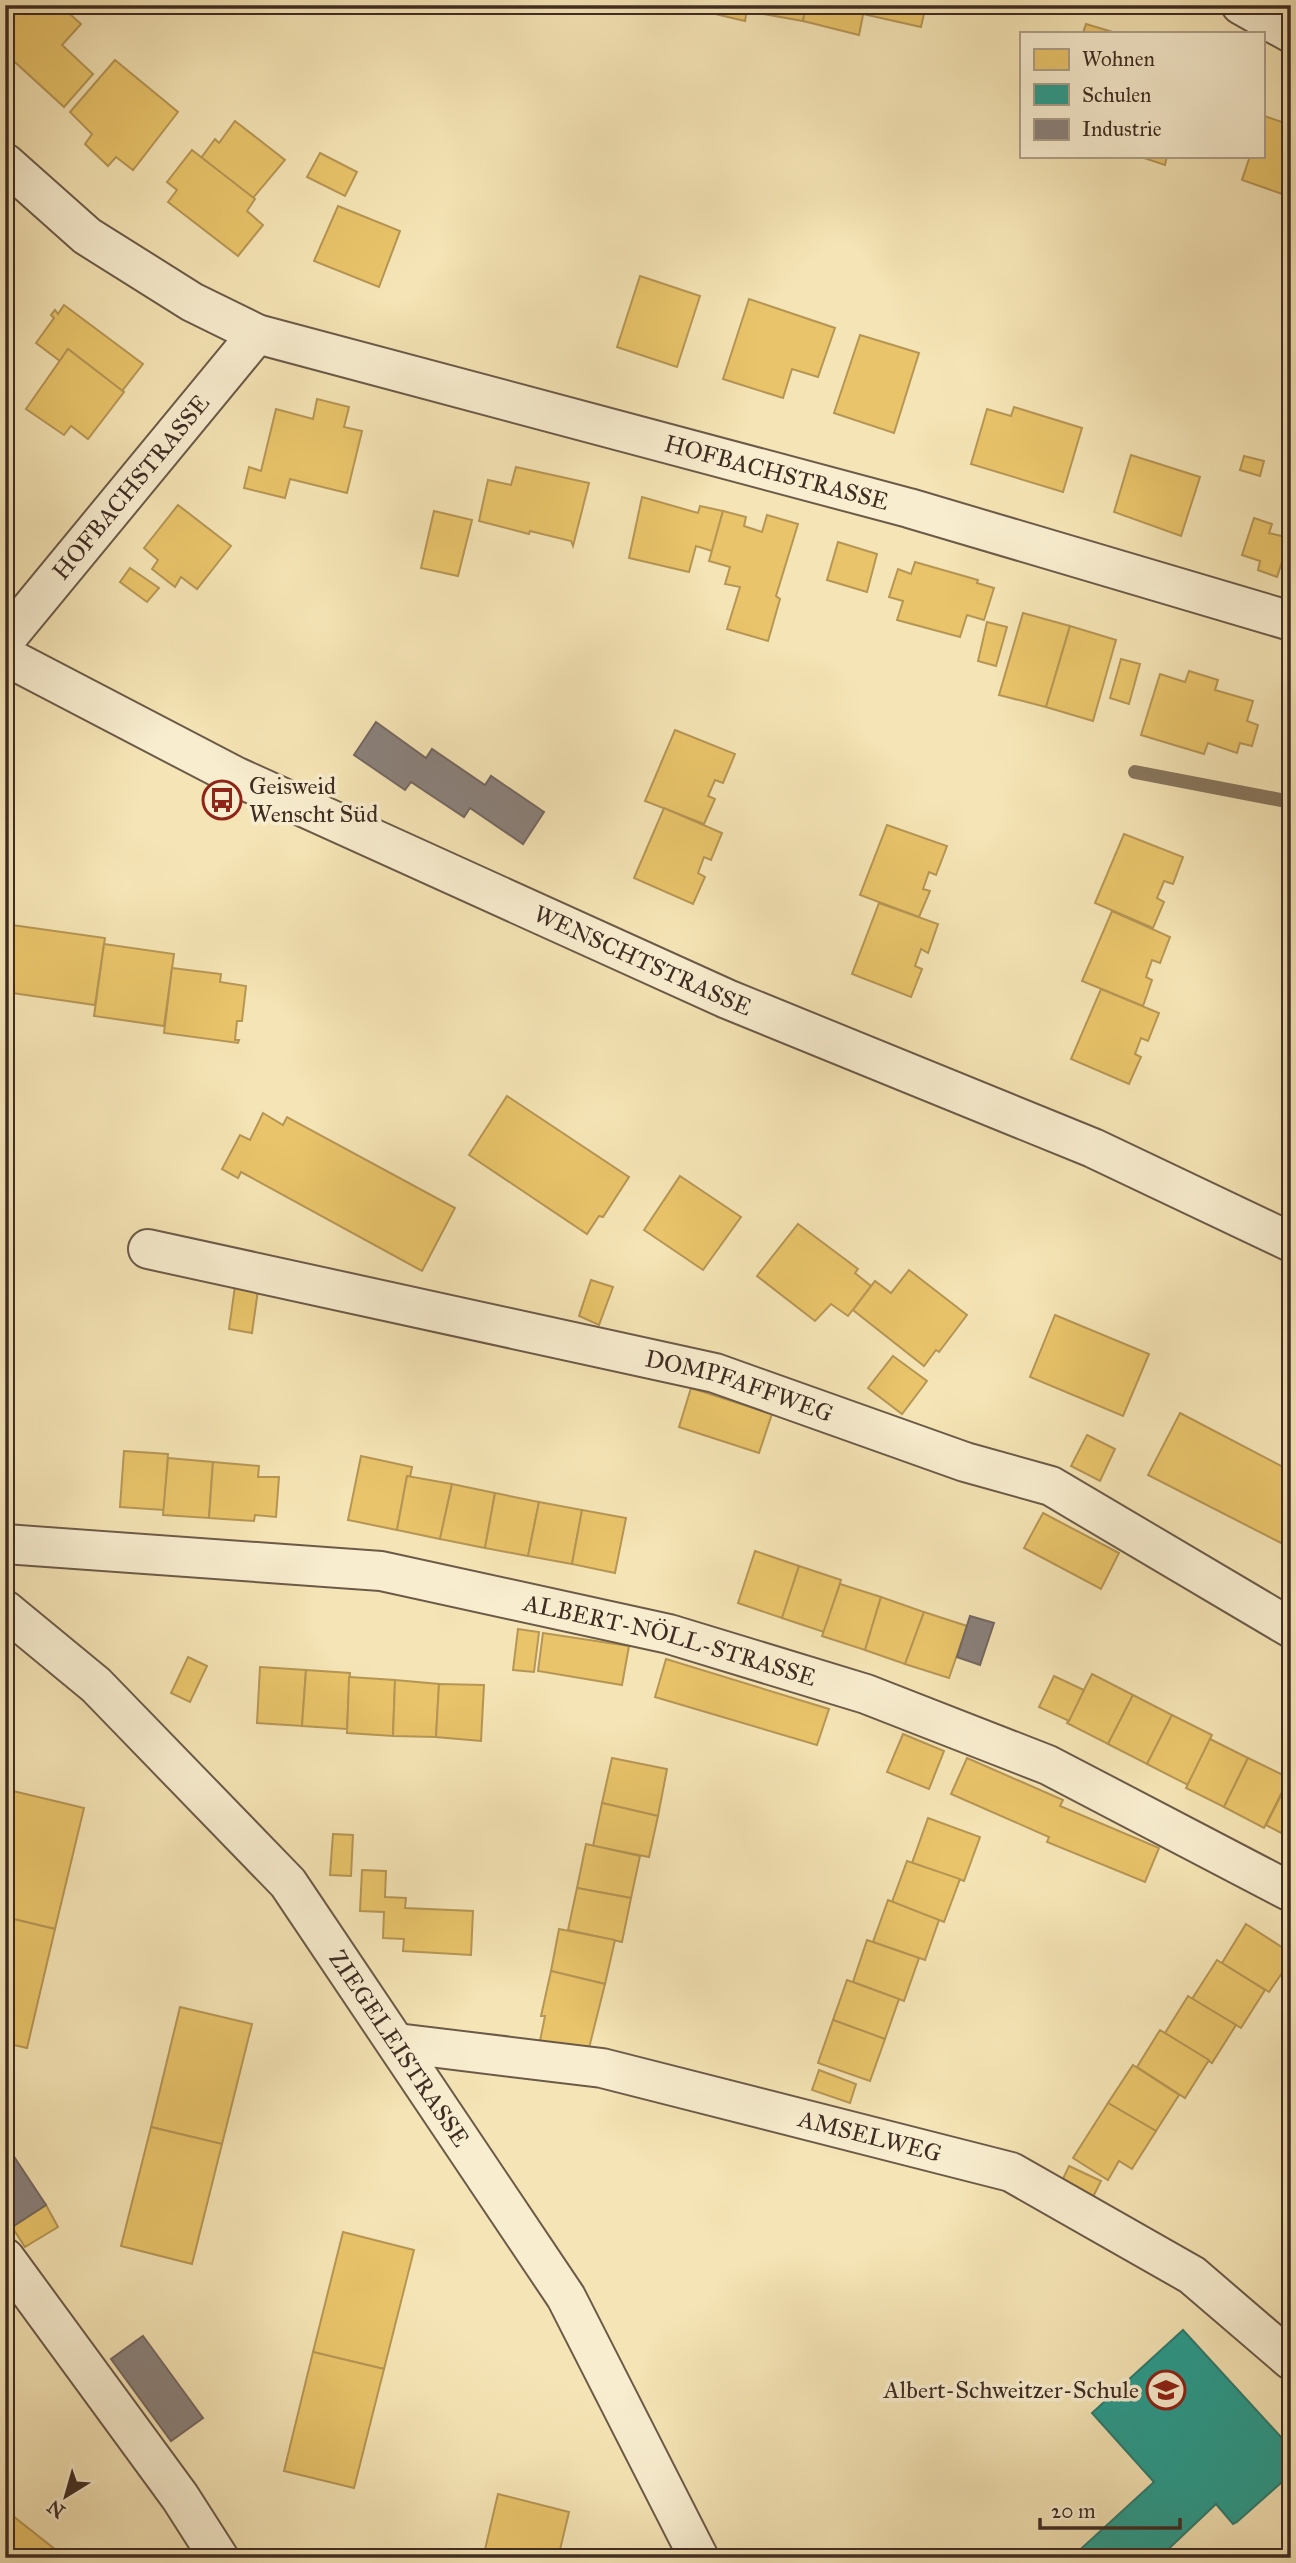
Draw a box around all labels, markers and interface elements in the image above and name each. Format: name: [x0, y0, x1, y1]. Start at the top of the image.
legend: [1020, 32, 1264, 158]
text: Wohnen: [1082, 46, 1155, 72]
text: Schulen: [1082, 82, 1151, 108]
text: Industrie: [1082, 116, 1162, 142]
street label: HOFBACHSTRASSE: [46, 388, 216, 586]
street label: HOFBACHSTRASSE: [661, 428, 892, 517]
place label: Geisweid Wenscht Süd: [249, 771, 378, 829]
bus stop icon: Geisweid Wenscht Süd: [201, 779, 243, 821]
street label: WENSCHTSTRASSE: [529, 898, 756, 1022]
street label: DOMPFAFFWEG: [642, 1343, 837, 1429]
street label: ALBERT-NÖLL-STRASSE: [520, 1587, 820, 1693]
street label: ZIEGELEISTRASSE: [322, 1944, 476, 2153]
street label: AMSELWEG: [794, 2103, 945, 2169]
school or university icon: Albert-Schweitzer-Schule: [1145, 2369, 1187, 2411]
place label: Albert-Schweitzer-Schule: [883, 2375, 1139, 2405]
north arrow: [32, 2462, 102, 2532]
scale bar: [1040, 2486, 1180, 2530]
text: N: [43, 2495, 69, 2523]
text: 20 m: [1051, 2498, 1096, 2524]

